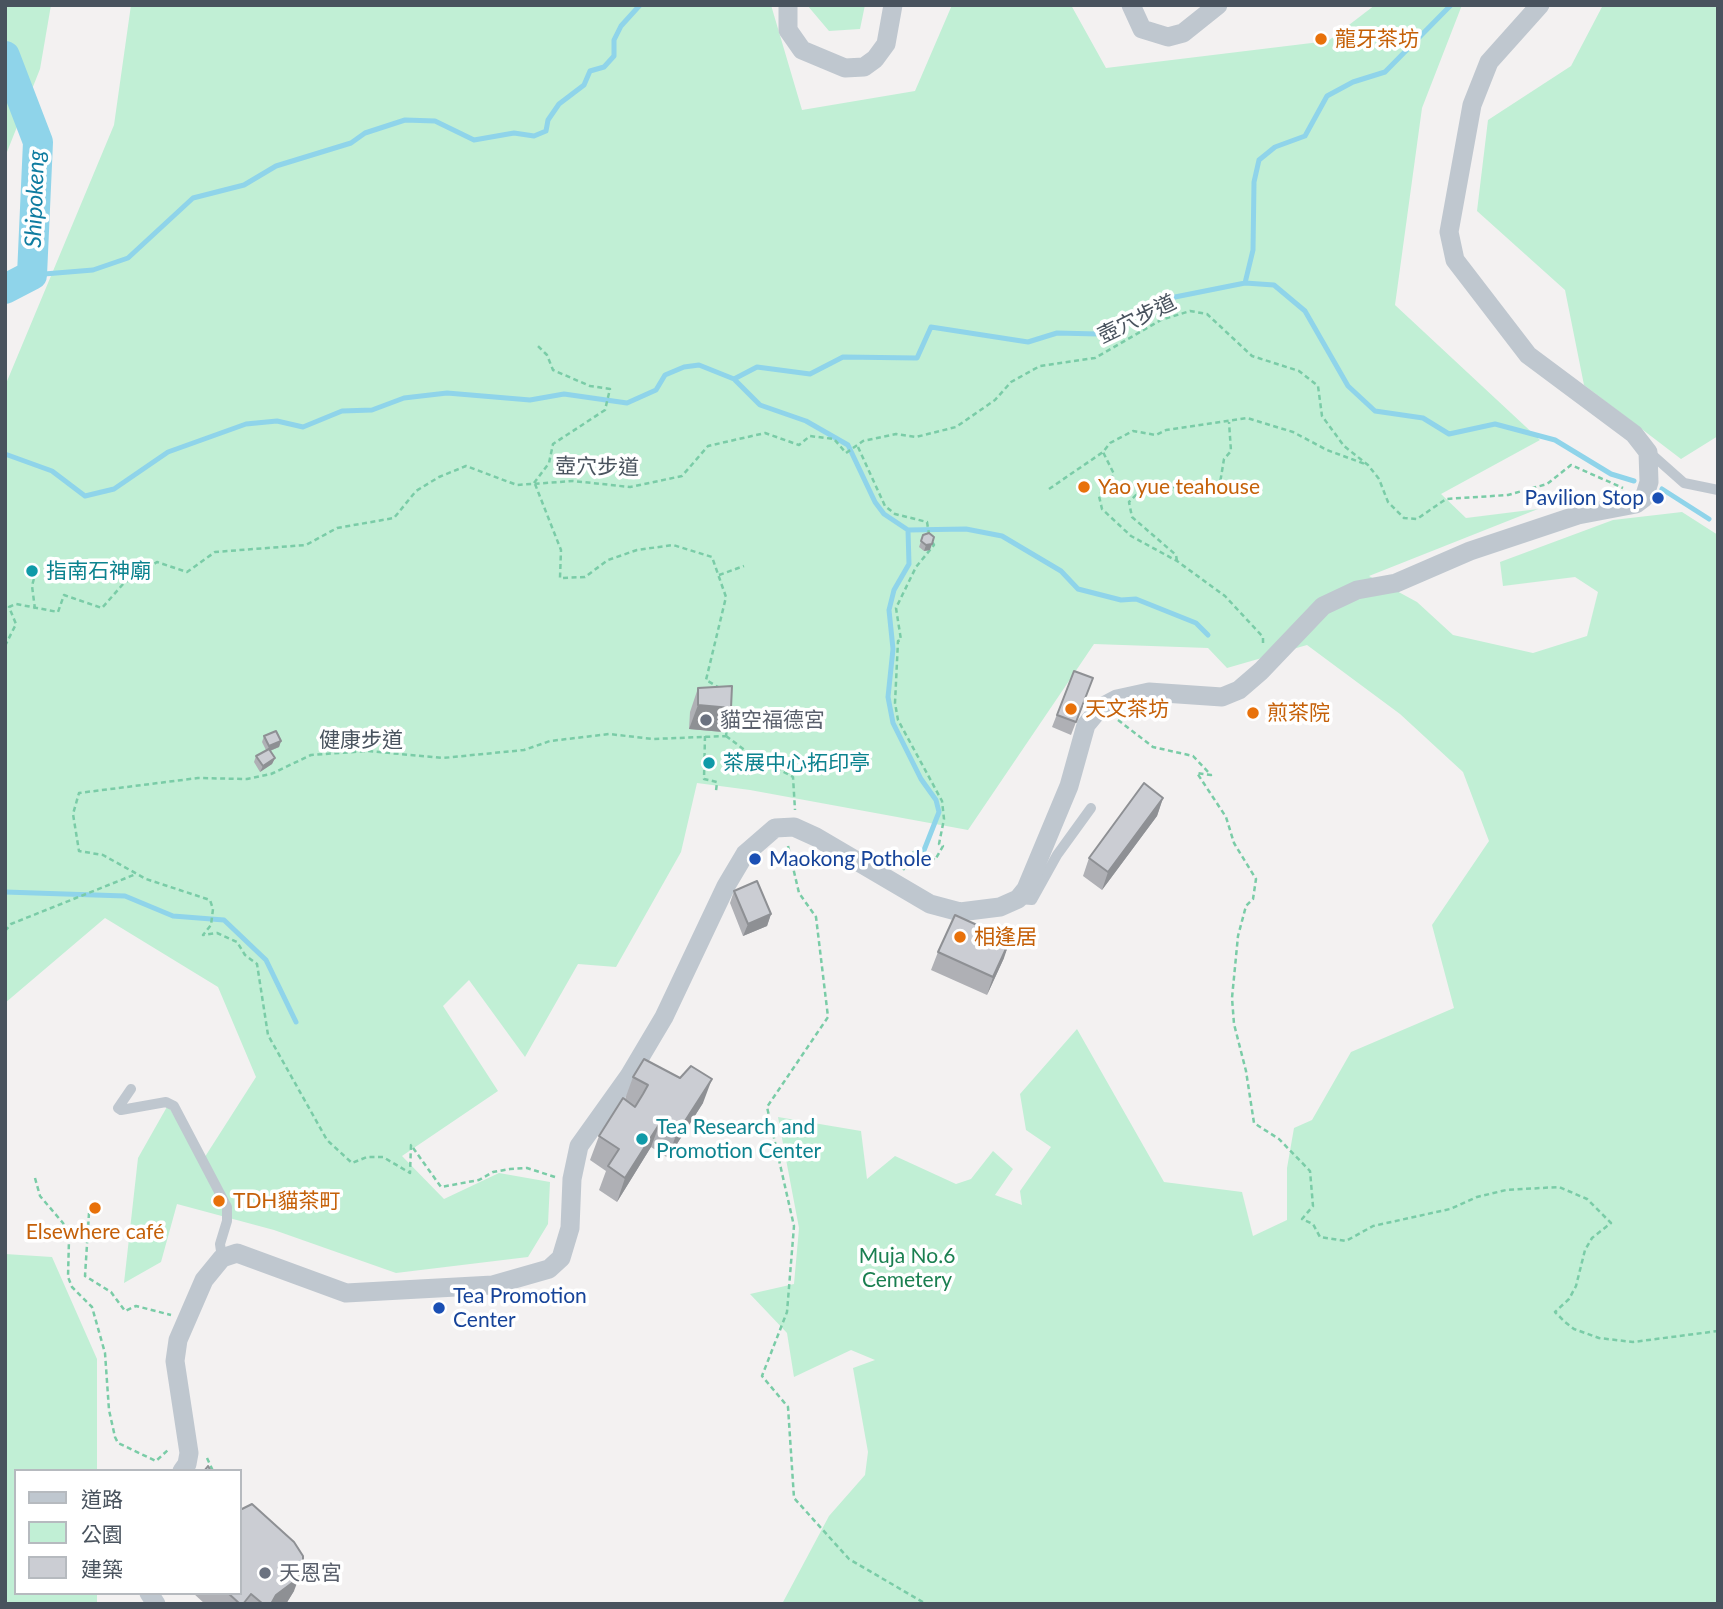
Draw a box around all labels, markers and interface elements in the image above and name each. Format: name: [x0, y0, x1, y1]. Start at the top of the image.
place label: 龍牙茶坊: [1335, 26, 1419, 52]
marker: 龍牙茶坊: [1313, 31, 1329, 47]
water label: Shipokeng: [20, 150, 50, 248]
street label: 壺穴步道: [1094, 289, 1180, 349]
street label: 壺穴步道: [555, 454, 639, 480]
place label: Yao yue teahouse: [1098, 474, 1260, 500]
marker: Yao yue teahouse: [1076, 479, 1092, 495]
place label: Pavilion Stop: [1525, 485, 1644, 511]
marker: Pavilion Stop: [1650, 490, 1666, 506]
place label: 指南石神廟: [46, 558, 151, 584]
marker: 指南石神廟: [24, 563, 40, 579]
place label: 天文茶坊: [1085, 696, 1169, 722]
place label: 煎茶院: [1267, 700, 1330, 726]
marker: 天文茶坊: [1063, 701, 1079, 717]
marker: 煎茶院: [1245, 705, 1261, 721]
place label: 貓空福德宮: [720, 707, 825, 733]
marker: 貓空福德宮: [698, 712, 714, 728]
street label: 健康步道: [319, 727, 403, 753]
place label: 茶展中心拓印亭: [723, 750, 870, 776]
marker: 茶展中心拓印亭: [701, 755, 717, 771]
place label: Maokong Pothole: [769, 846, 931, 872]
marker: Maokong Pothole: [747, 851, 763, 867]
place label: 相逢居: [974, 924, 1037, 950]
marker: 相逢居: [952, 929, 968, 945]
place label: Tea Research and Promotion Center: [656, 1114, 821, 1164]
marker: Tea Research and Promotion Center: [634, 1131, 650, 1147]
place label: TDH貓茶町: [233, 1188, 340, 1214]
marker: TDH貓茶町: [211, 1193, 227, 1209]
marker: Elsewhere café: [87, 1200, 103, 1216]
place label: Elsewhere café: [26, 1219, 164, 1245]
park label: Muja No.6 Cemetery: [859, 1243, 955, 1293]
place label: Tea Promotion Center: [453, 1283, 587, 1333]
marker: Tea Promotion Center: [431, 1300, 447, 1316]
legend: [14, 1469, 242, 1595]
text: 道路: [81, 1486, 123, 1511]
text: 公園: [81, 1521, 123, 1546]
text: 建築: [81, 1556, 123, 1581]
place label: 天恩宮: [279, 1560, 342, 1586]
marker: 天恩宮: [257, 1565, 273, 1581]

